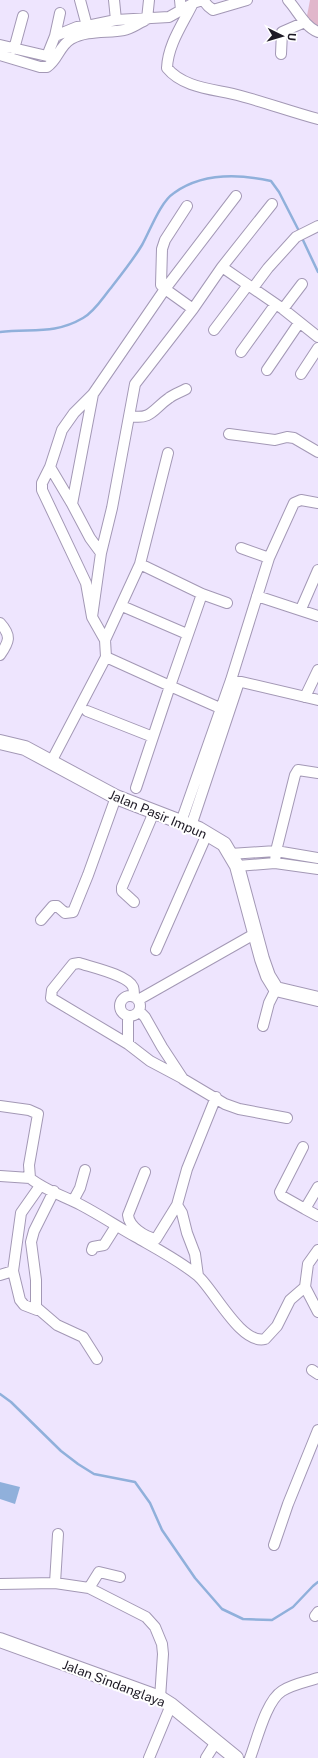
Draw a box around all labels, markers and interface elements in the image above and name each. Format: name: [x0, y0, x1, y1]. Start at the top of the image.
north arrow: [262, 16, 302, 56]
text: U: [286, 32, 298, 41]
street label: Jalan Pasir Impun: [106, 787, 209, 842]
street label: Jalan Sindanglaya: [60, 1657, 167, 1710]

